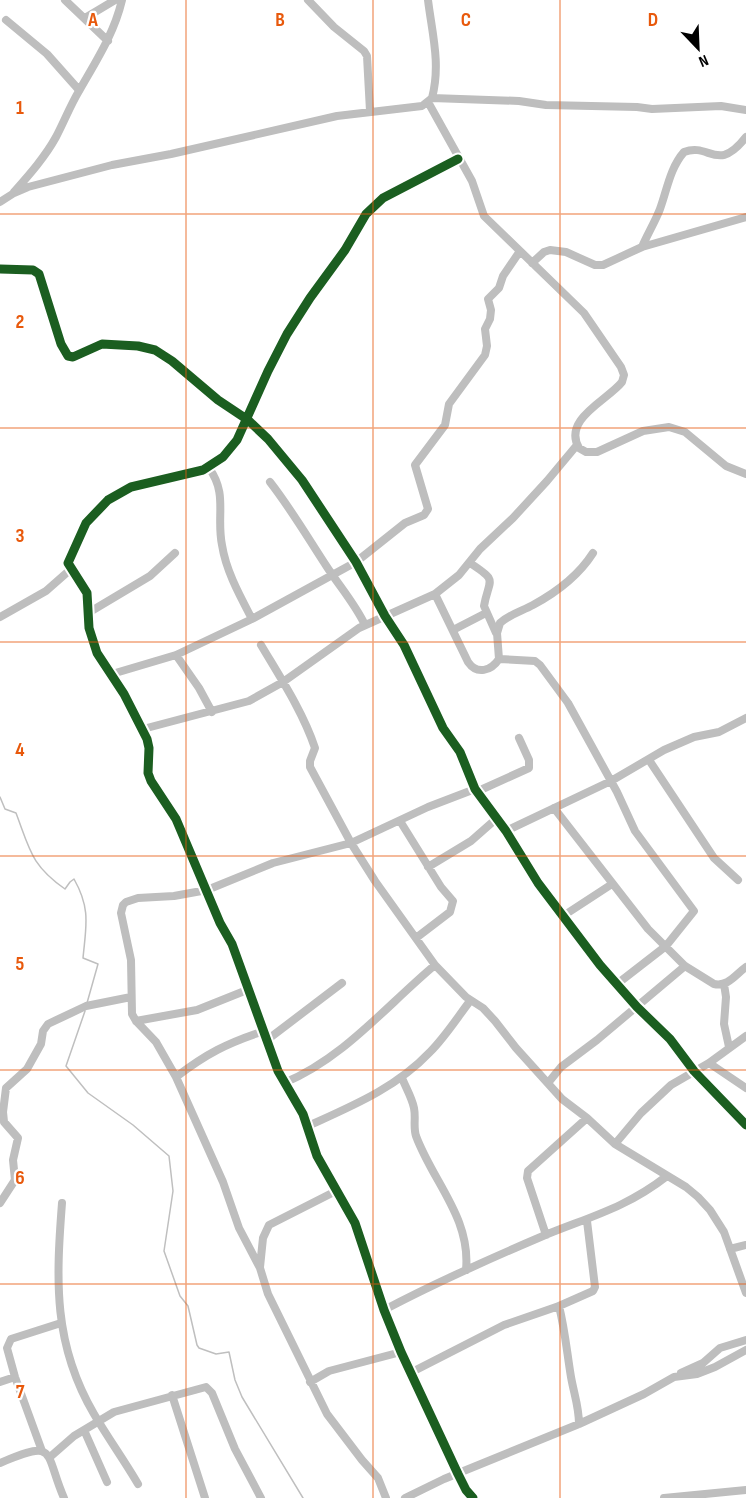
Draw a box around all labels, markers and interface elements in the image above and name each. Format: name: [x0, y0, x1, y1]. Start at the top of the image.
text: A: [87, 8, 98, 32]
text: B: [275, 8, 285, 32]
text: C: [461, 8, 471, 32]
text: D: [648, 8, 658, 32]
north arrow: [668, 18, 728, 78]
text: N: [696, 50, 711, 71]
text: 1: [16, 96, 24, 120]
text: 2: [16, 310, 24, 334]
text: 3: [16, 524, 25, 548]
text: 4: [15, 738, 25, 762]
text: 5: [16, 952, 25, 976]
text: 6: [15, 1166, 25, 1190]
text: 7: [16, 1380, 25, 1404]

